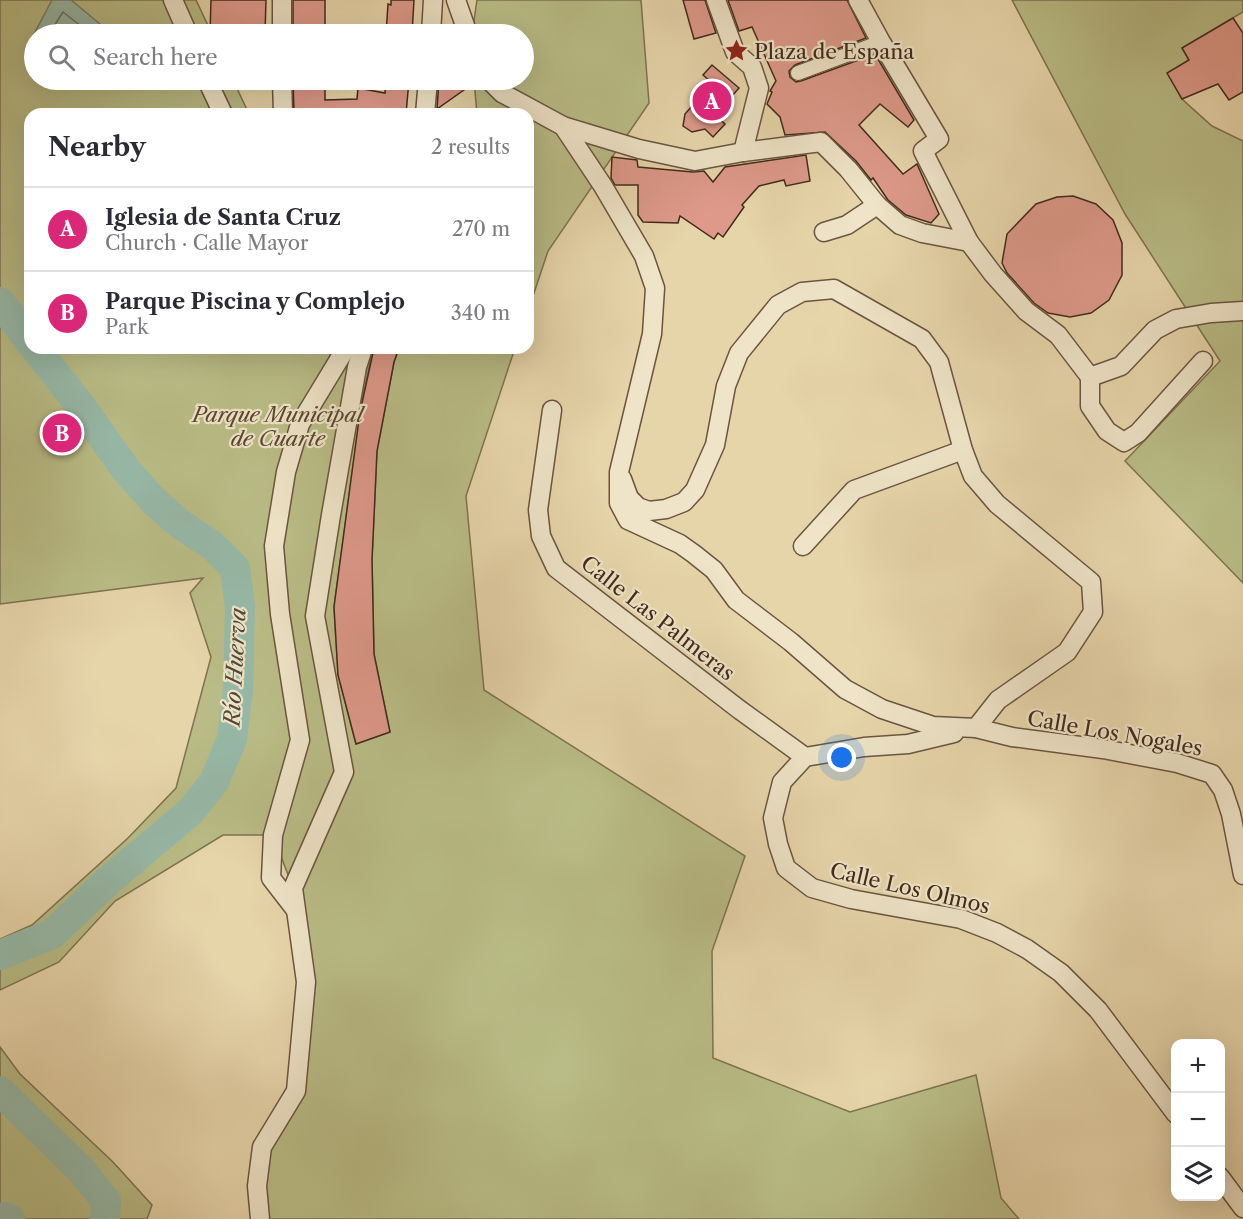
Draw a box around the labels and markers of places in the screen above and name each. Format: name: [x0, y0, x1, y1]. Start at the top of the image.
place icon: Plaza de España: [723, 38, 749, 64]
place label: Plaza de España: [754, 39, 915, 64]
pin: A: [692, 78, 732, 124]
pin: B: [42, 410, 82, 456]

